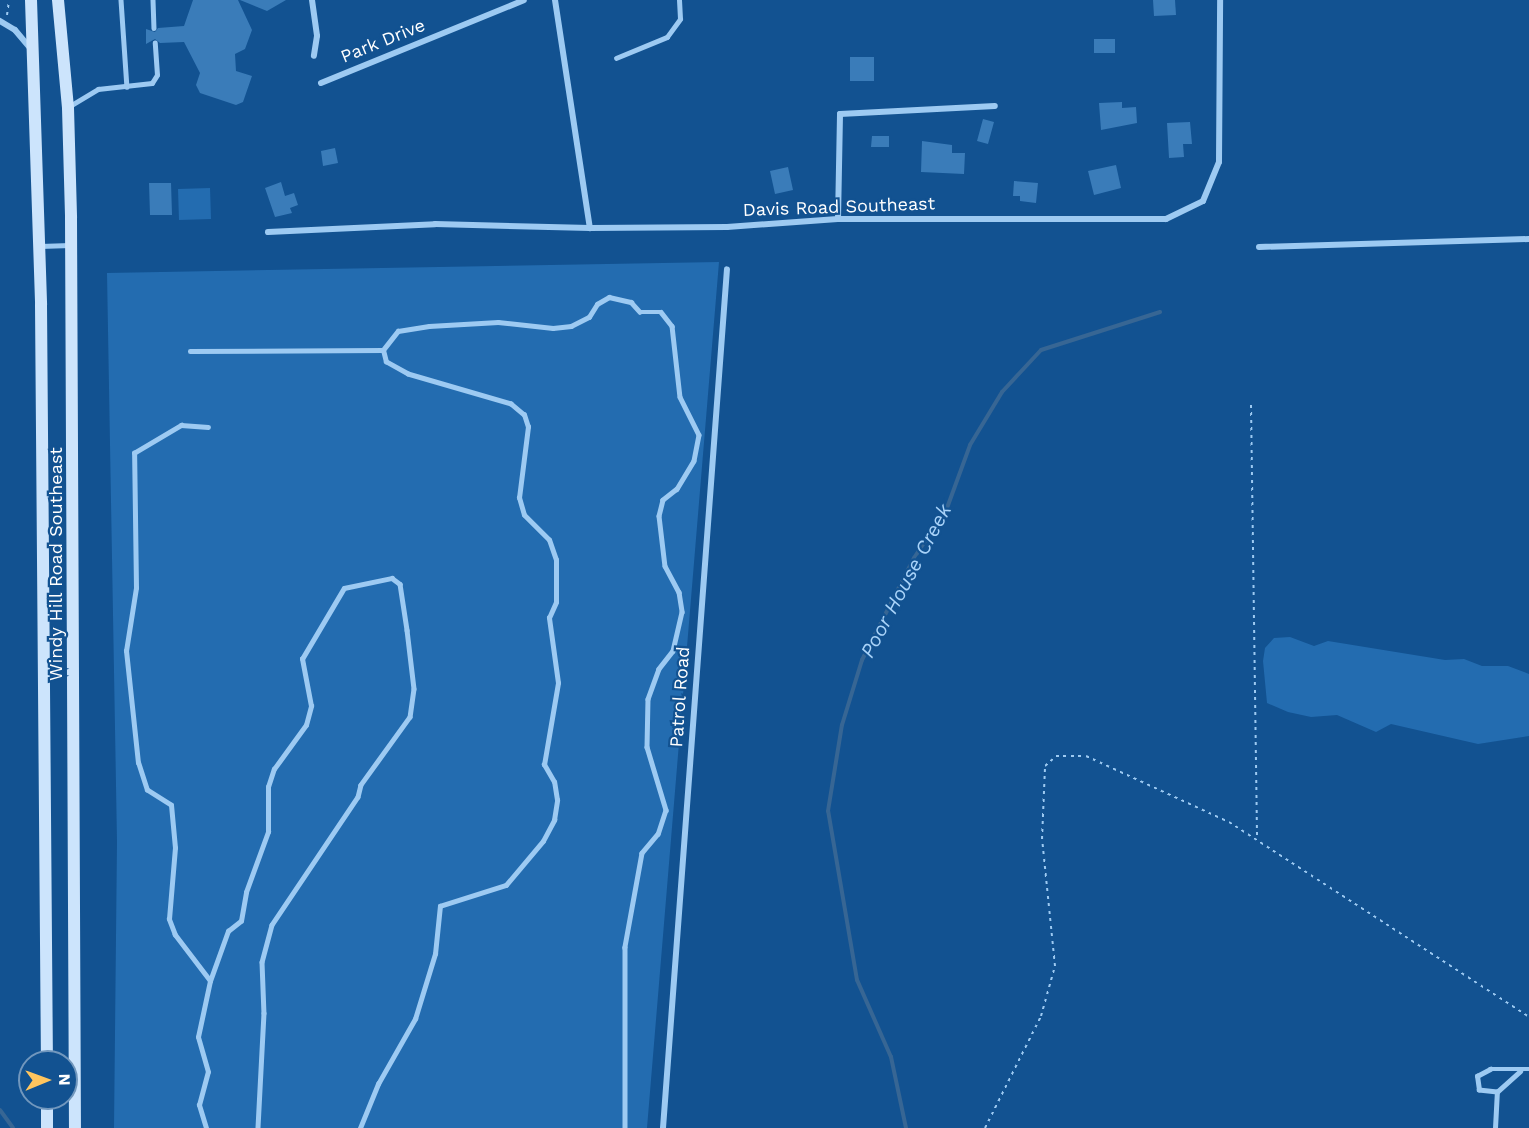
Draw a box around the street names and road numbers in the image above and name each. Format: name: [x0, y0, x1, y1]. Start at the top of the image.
street label: Park Drive: [337, 14, 429, 68]
street label: Davis Road Southeast: [742, 193, 936, 221]
street label: Windy Hill Road Southeast: [45, 447, 67, 681]
street label: Patrol Road: [666, 645, 694, 749]

